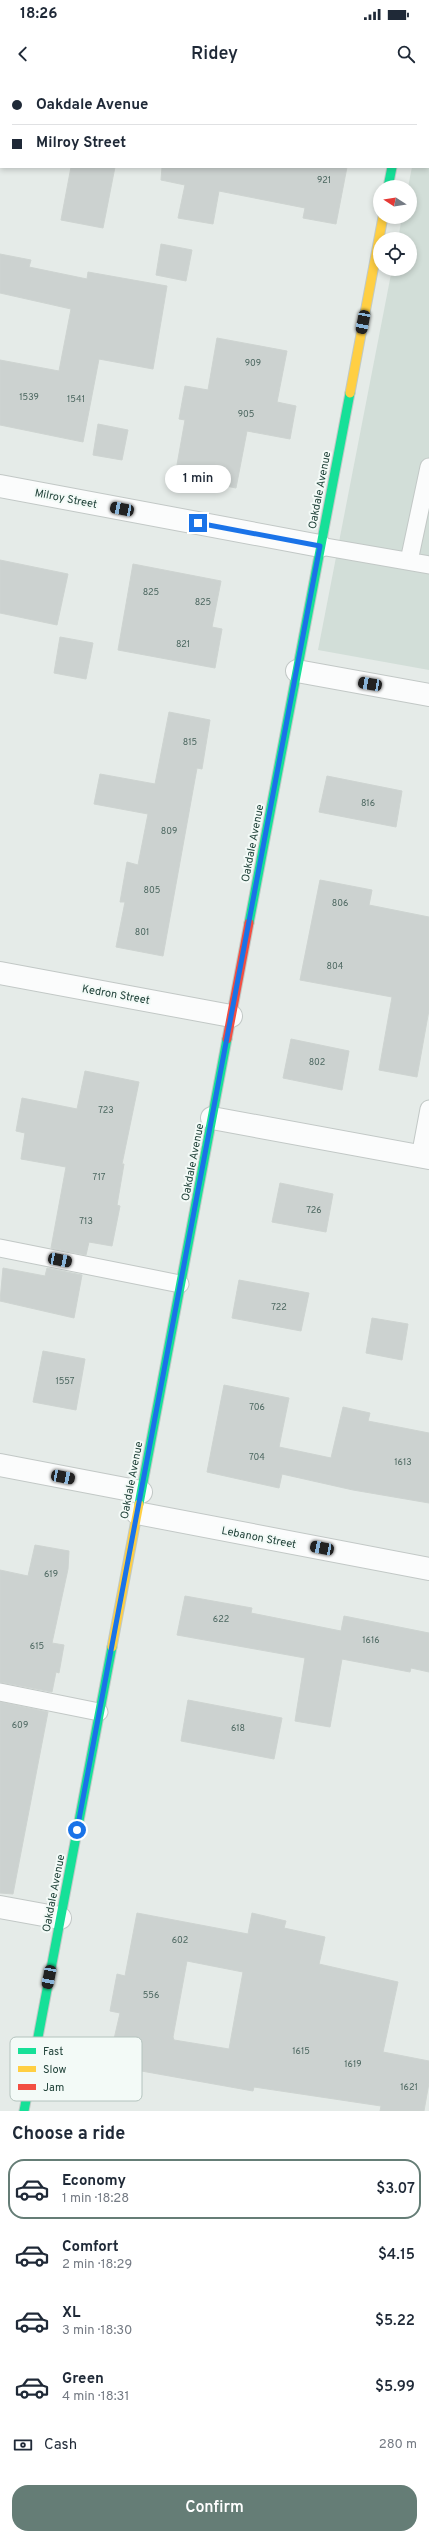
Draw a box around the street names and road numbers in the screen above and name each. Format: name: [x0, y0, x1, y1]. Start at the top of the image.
street label: Oakdale Avenue: [306, 450, 334, 530]
street label: Milroy Street: [33, 486, 98, 512]
street label: Oakdale Avenue: [239, 803, 267, 883]
street label: Kedron Street: [81, 982, 151, 1008]
street label: Oakdale Avenue: [179, 1122, 207, 1202]
street label: Oakdale Avenue: [118, 1440, 146, 1520]
street label: Lebanon Street: [220, 1524, 297, 1552]
street label: Oakdale Avenue: [40, 1853, 68, 1933]

